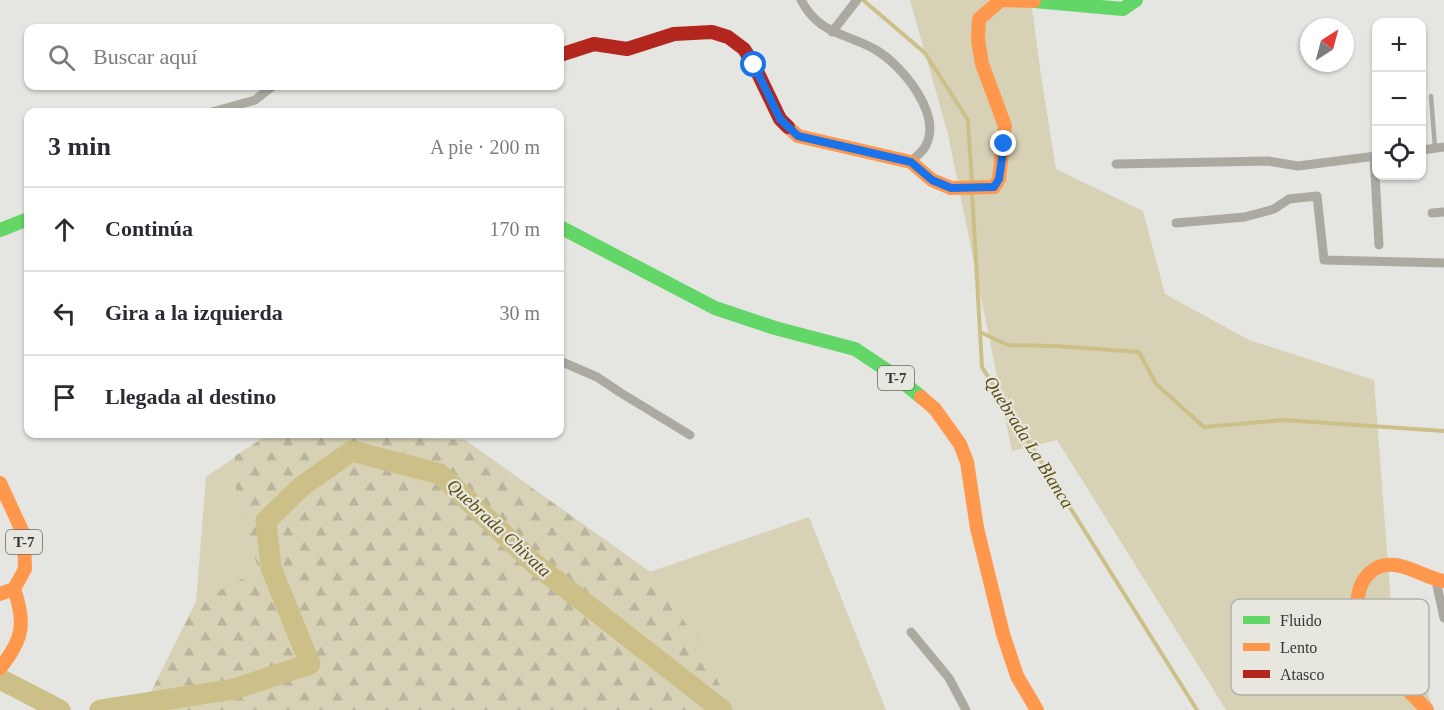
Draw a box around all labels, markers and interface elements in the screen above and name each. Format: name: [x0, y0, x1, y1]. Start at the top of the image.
north arrow: [1300, 18, 1354, 72]
map controls: [1372, 18, 1426, 180]
button: +: [1372, 18, 1426, 72]
search box: [24, 24, 564, 90]
icon: search: [45, 41, 78, 74]
text: Buscar aquí: [93, 44, 197, 69]
route start: [740, 51, 766, 77]
button: −: [1372, 72, 1426, 126]
button: locate: [1372, 126, 1426, 180]
route end: [990, 130, 1016, 156]
text: 3 min: [48, 132, 111, 161]
text: A pie · 200 m: [430, 136, 540, 158]
icon: ahead: [48, 213, 81, 246]
text: Continúa: [105, 216, 193, 241]
text: 170 m: [489, 218, 540, 240]
icon: left: [48, 297, 81, 330]
text: Gira a la izquierda: [105, 300, 283, 325]
text: 30 m: [499, 302, 540, 324]
road number: T-7: [878, 366, 914, 390]
water label: Quebrada La Blanca: [980, 372, 1078, 512]
icon: arrive: [48, 381, 81, 414]
text: Llegada al destino: [105, 384, 276, 409]
water label: Quebrada Chivata: [443, 475, 555, 581]
road number: T-7: [6, 530, 42, 554]
legend: [1231, 599, 1429, 695]
text: Fluido: [1280, 612, 1322, 629]
text: Lento: [1280, 639, 1317, 656]
text: Atasco: [1280, 666, 1324, 683]

